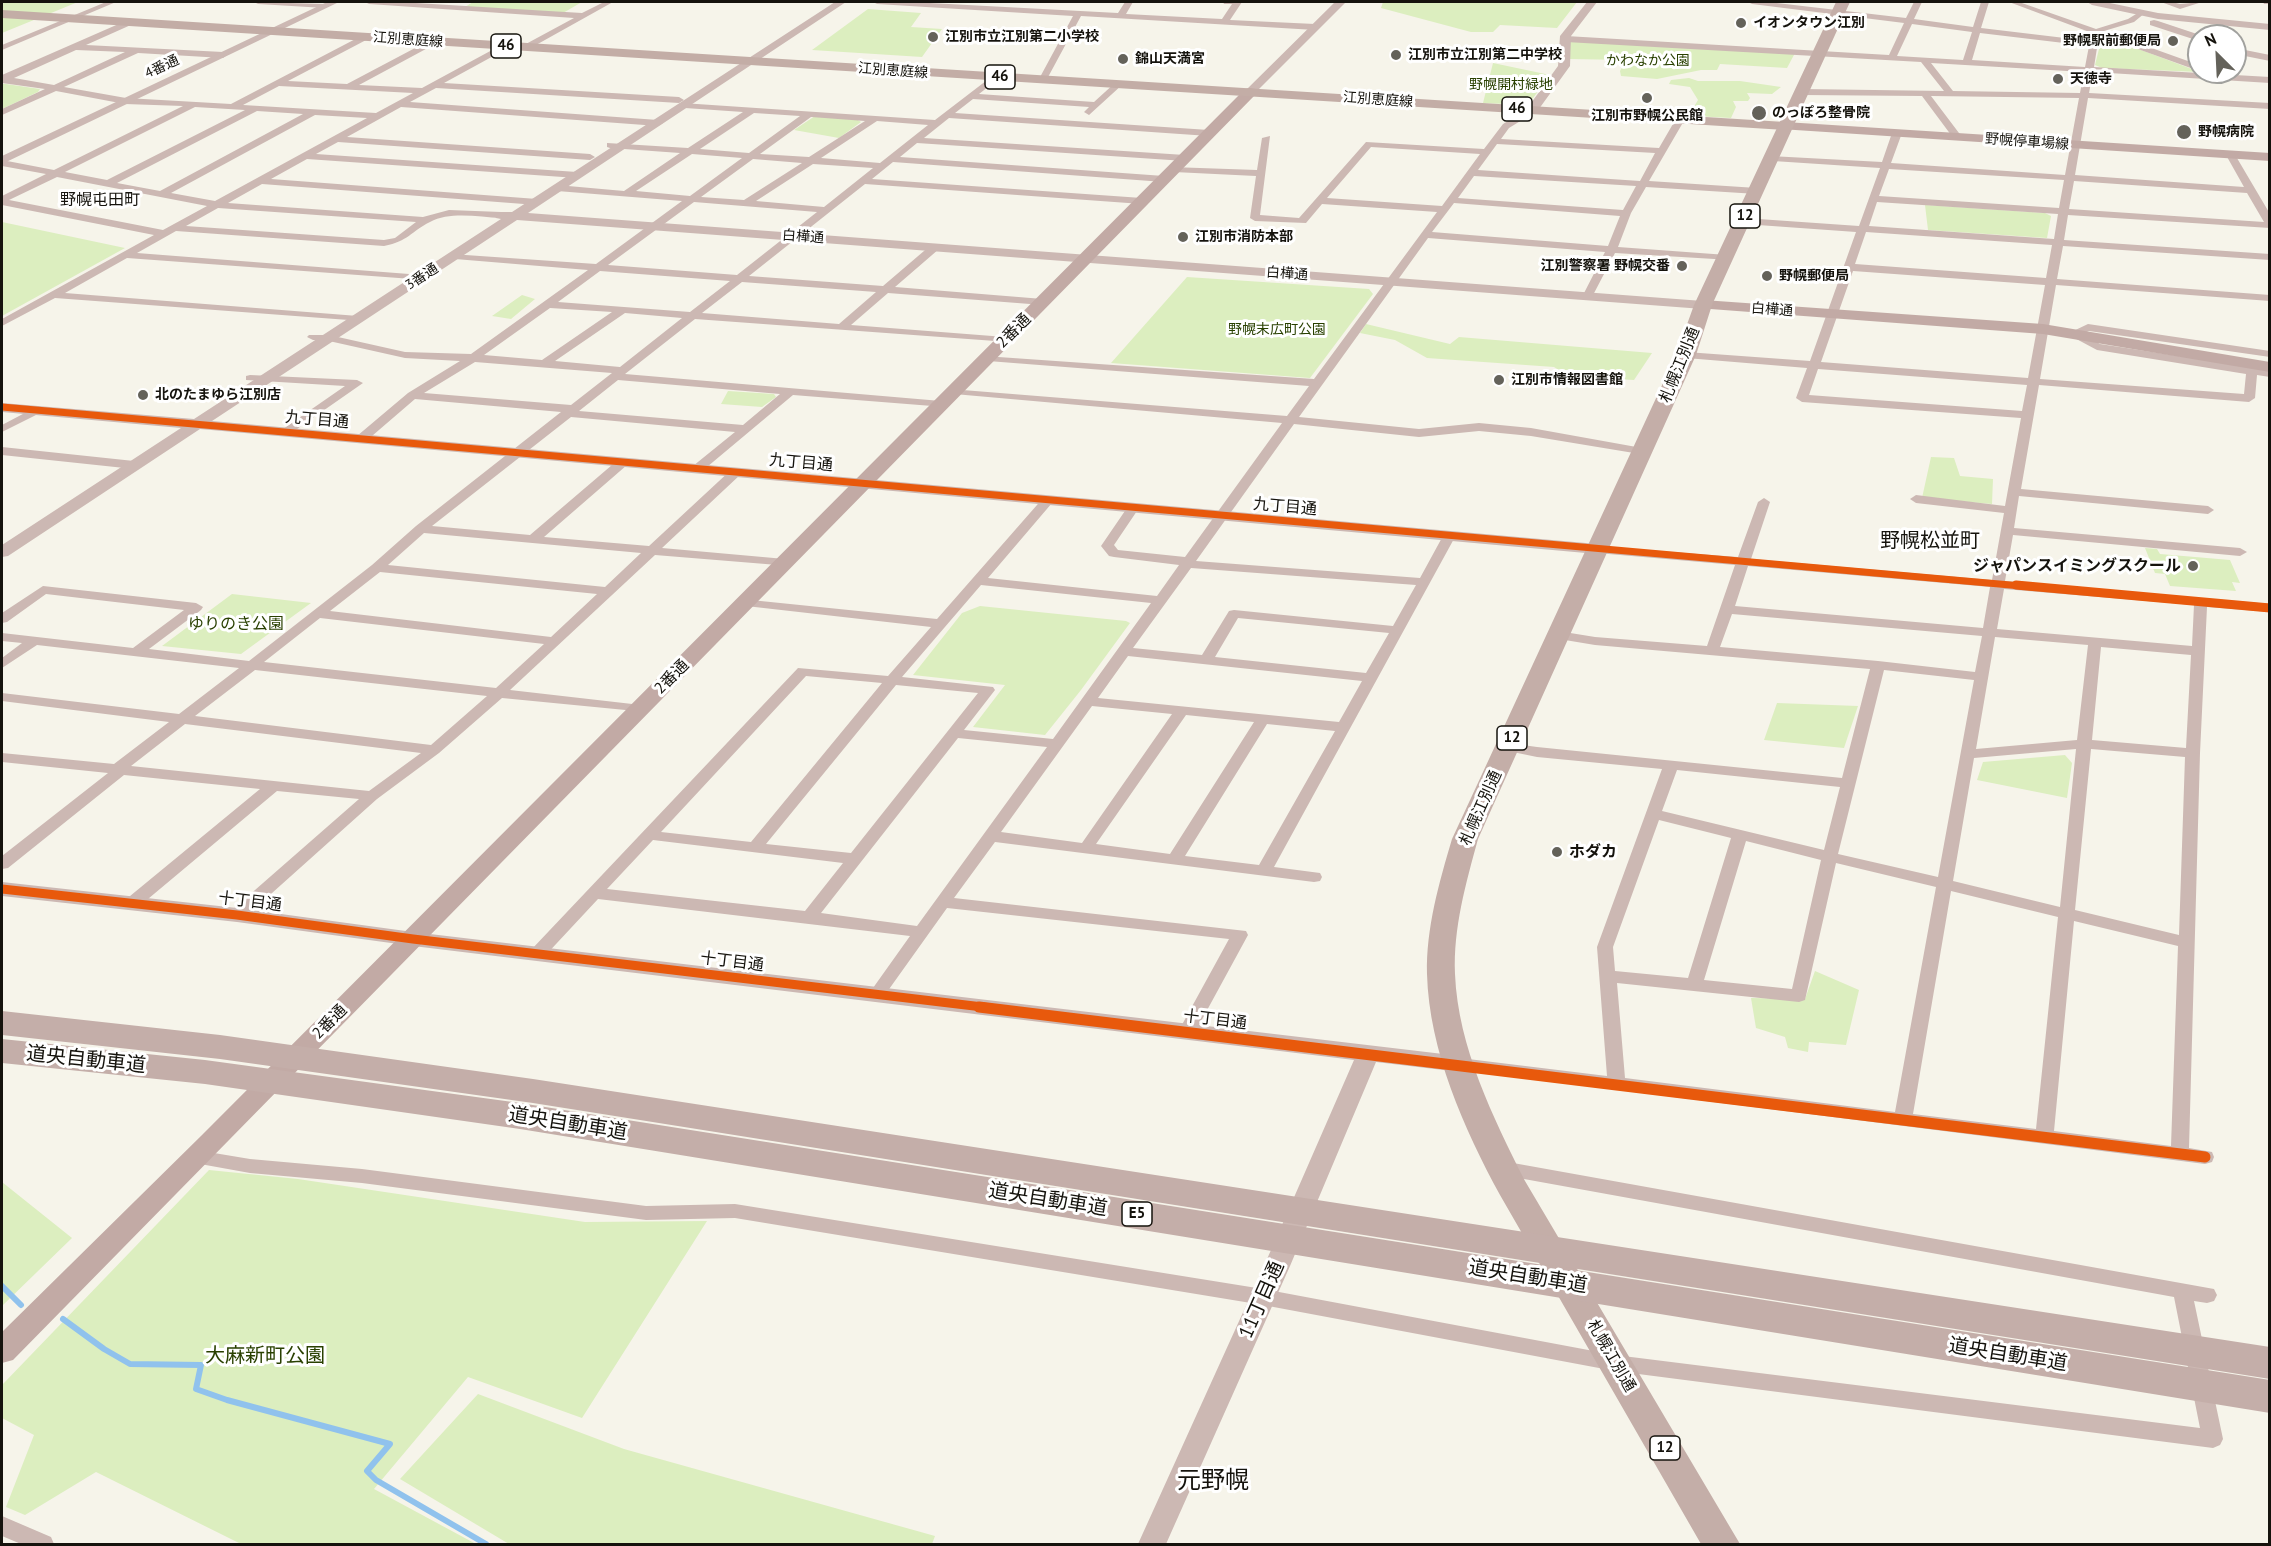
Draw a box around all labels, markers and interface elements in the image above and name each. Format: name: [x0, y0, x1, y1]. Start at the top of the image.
place label: イオンタウン江別: [1753, 15, 1865, 31]
marker: イオンタウン江別: [1734, 16, 1748, 30]
north arrow: [2187, 24, 2247, 84]
text: N: [2202, 28, 2219, 51]
street label: 江別恵庭線: [372, 29, 444, 51]
place label: 江別市立江別第二小学校: [945, 29, 1099, 45]
marker: 江別市立江別第二小学校: [926, 30, 940, 44]
place label: 野幌駅前郵便局: [2063, 33, 2161, 49]
road number: 46: [491, 34, 521, 58]
marker: 野幌駅前郵便局: [2166, 34, 2180, 48]
place label: 江別市立江別第二中学校: [1408, 47, 1562, 63]
marker: 江別市立江別第二中学校: [1389, 48, 1403, 62]
place label: 錦山天満宮: [1135, 51, 1205, 67]
street label: 4番通: [142, 52, 182, 82]
marker: 錦山天満宮: [1116, 52, 1130, 66]
park label: かわなか公園: [1606, 53, 1690, 69]
street label: 江別恵庭線: [857, 60, 929, 82]
road number: 46: [985, 65, 1015, 89]
place label: 天徳寺: [2070, 71, 2112, 87]
marker: 天徳寺: [2051, 72, 2065, 86]
park label: 野幌開村緑地: [1469, 77, 1553, 93]
street label: 江別恵庭線: [1342, 89, 1414, 111]
marker: 江別市野幌公民館: [1640, 91, 1654, 105]
road number: 46: [1502, 97, 1532, 121]
marker: のっぽろ整骨院: [1750, 104, 1768, 122]
place label: のっぽろ整骨院: [1772, 105, 1870, 121]
place label: 江別市野幌公民館: [1591, 108, 1703, 124]
marker: 野幌病院: [2175, 123, 2193, 141]
place label: 野幌病院: [2198, 124, 2254, 140]
street label: 野幌停車場線: [1985, 131, 2069, 153]
district label: 野幌屯田町: [60, 190, 140, 210]
road number: 12: [1730, 204, 1760, 228]
street label: 白樺通: [781, 227, 825, 247]
place label: 江別市消防本部: [1195, 229, 1293, 245]
marker: 江別市消防本部: [1176, 230, 1190, 244]
place label: 江別警察署 野幌交番: [1540, 258, 1670, 274]
marker: 江別警察署 野幌交番: [1675, 259, 1689, 273]
street label: 3番通: [402, 260, 442, 294]
street label: 白樺通: [1265, 264, 1309, 284]
place label: 野幌郵便局: [1779, 268, 1849, 284]
marker: 野幌郵便局: [1760, 269, 1774, 283]
street label: 白樺通: [1750, 300, 1794, 320]
street label: 2番通: [993, 310, 1035, 352]
park label: 野幌末広町公園: [1228, 322, 1326, 338]
street label: 札幌江別通: [1656, 324, 1704, 406]
place label: 江別市情報図書館: [1511, 372, 1623, 388]
marker: 江別市情報図書館: [1492, 373, 1506, 387]
place label: 北のたまゆら江別店: [155, 387, 281, 403]
marker: 北のたまゆら江別店: [136, 388, 150, 402]
street label: 九丁目通: [284, 408, 350, 432]
street label: 九丁目通: [768, 451, 834, 475]
street label: 九丁目通: [1252, 495, 1318, 519]
district label: 野幌松並町: [1880, 529, 1980, 553]
place label: ジャパンスイミングスクール: [1973, 556, 2181, 576]
marker: ジャパンスイミングスクール: [2186, 559, 2200, 573]
park label: ゆりのき公園: [188, 614, 284, 634]
street label: 2番通: [651, 656, 693, 698]
road number: 12: [1497, 726, 1527, 750]
street label: 札幌江別通: [1456, 768, 1506, 848]
place label: ホダカ: [1569, 842, 1617, 862]
marker: ホダカ: [1550, 845, 1564, 859]
street label: 十丁目通: [217, 889, 283, 915]
street label: 十丁目通: [699, 949, 765, 975]
street label: 2番通: [309, 1001, 351, 1043]
street label: 十丁目通: [1182, 1007, 1248, 1033]
street label: 道央自動車道: [25, 1042, 147, 1078]
street label: 道央自動車道: [507, 1103, 629, 1145]
street label: 道央自動車道: [987, 1179, 1109, 1221]
road number: E5: [1122, 1202, 1152, 1226]
street label: 道央自動車道: [1467, 1256, 1589, 1298]
street label: 11丁目通: [1234, 1258, 1290, 1342]
street label: 札幌江別通: [1583, 1317, 1639, 1395]
street label: 道央自動車道: [1947, 1334, 2069, 1376]
park label: 大麻新町公園: [205, 1344, 325, 1368]
road number: 12: [1650, 1436, 1680, 1460]
district label: 元野幌: [1177, 1467, 1249, 1495]

